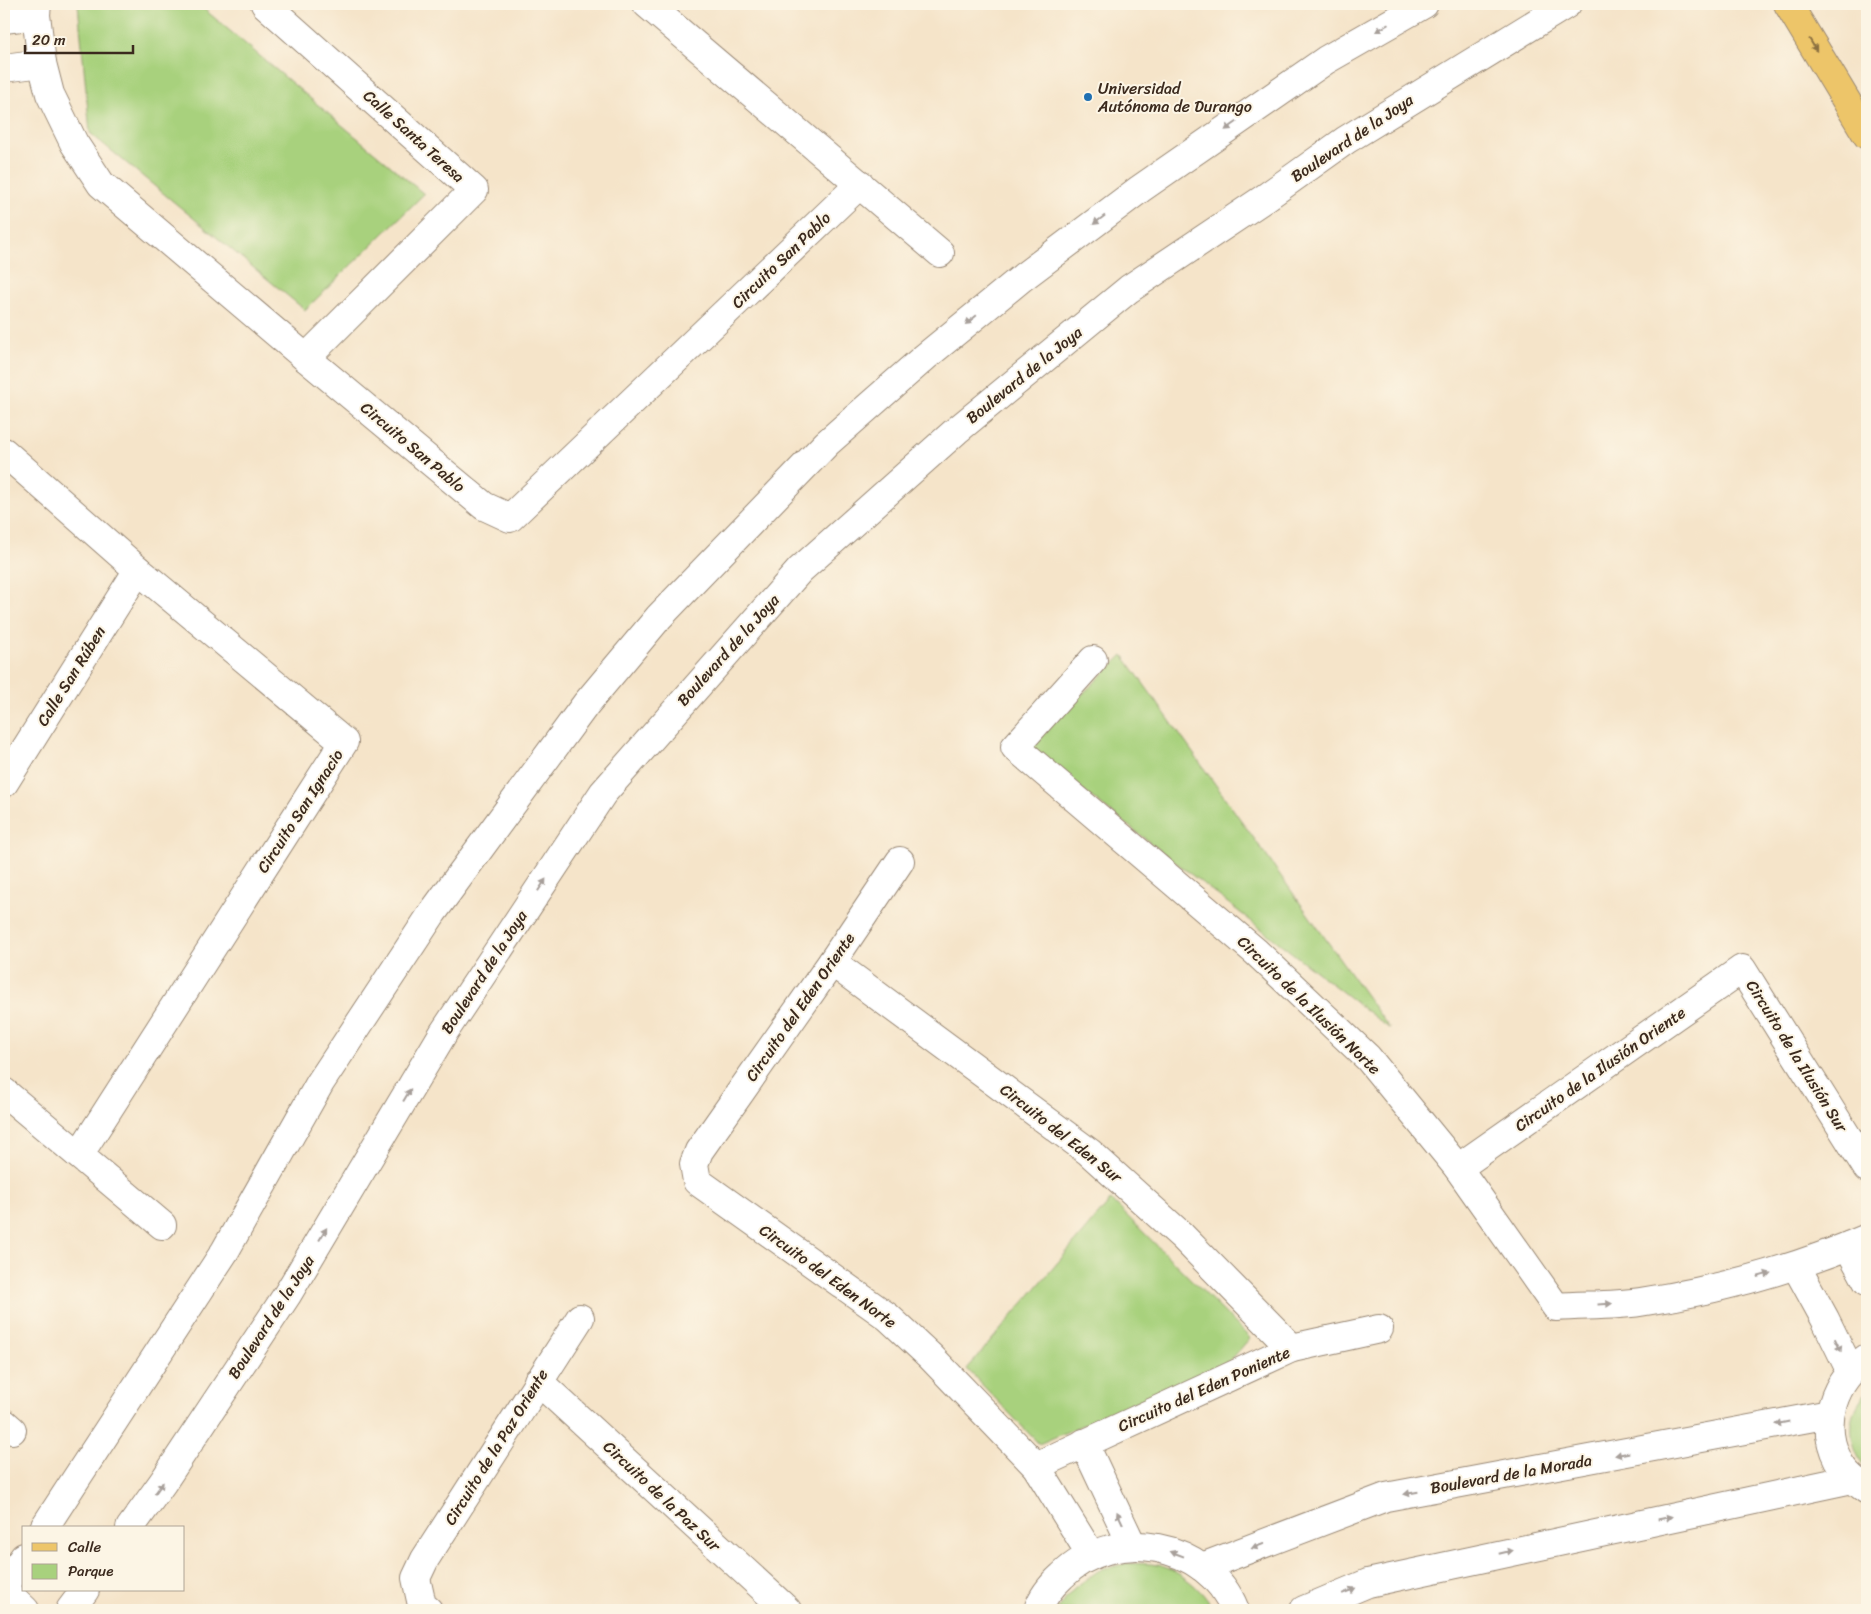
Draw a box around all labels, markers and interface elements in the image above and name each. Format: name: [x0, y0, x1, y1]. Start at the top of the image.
scale bar: [25, 22, 132, 54]
one-way arrow: [1375, 24, 1389, 32]
text: 20 m: [32, 27, 66, 53]
one-way arrow: [1808, 39, 1817, 52]
place label: Universidad Autónoma de Durango: [1097, 74, 1252, 121]
street label: Calle Santa Teresa: [356, 82, 472, 190]
street label: Boulevard de la Joya: [1285, 85, 1420, 190]
marker: Universidad Autónoma de Durango: [1082, 91, 1094, 103]
one-way arrow: [1224, 121, 1238, 131]
street label: Circuito San Pablo: [724, 204, 838, 316]
one-way arrow: [1093, 215, 1106, 226]
one-way arrow: [964, 314, 977, 325]
street label: Boulevard de la Joya: [959, 318, 1090, 431]
street label: Circuito San Pablo: [354, 394, 472, 500]
street label: Boulevard de la Joya: [669, 586, 787, 713]
street label: Calle San Rúben: [28, 620, 114, 732]
street label: Circuito San Ignacio: [249, 743, 351, 879]
one-way arrow: [537, 878, 547, 892]
street label: Boulevard de la Joya: [433, 903, 536, 1040]
street label: Circuito del Eden Oriente: [737, 926, 863, 1088]
street label: Circuito de la Ilusión Norte: [1230, 928, 1388, 1082]
street label: Circuito de la Ilusión Sur: [1738, 974, 1857, 1139]
street label: Circuito de la Ilusión Oriente: [1508, 999, 1692, 1139]
street label: Circuito del Eden Sur: [993, 1076, 1130, 1191]
one-way arrow: [402, 1089, 411, 1102]
street label: Circuito del Eden Norte: [753, 1216, 903, 1336]
one-way arrow: [319, 1228, 328, 1241]
street label: Boulevard de la Joya: [220, 1248, 323, 1385]
one-way arrow: [1757, 1271, 1772, 1279]
one-way arrow: [1597, 1299, 1613, 1307]
street label: Circuito del Eden Poniente: [1113, 1338, 1295, 1440]
one-way arrow: [1834, 1338, 1842, 1352]
street label: Circuito de la Paz Oriente: [436, 1363, 556, 1531]
one-way arrow: [1774, 1419, 1789, 1427]
street label: Circuito de la Paz Sur: [596, 1433, 729, 1560]
street label: Boulevard de la Morada: [1428, 1446, 1594, 1502]
one-way arrow: [1614, 1450, 1630, 1458]
one-way arrow: [154, 1481, 164, 1495]
one-way arrow: [1402, 1489, 1418, 1497]
one-way arrow: [1115, 1511, 1123, 1525]
one-way arrow: [1658, 1514, 1673, 1522]
legend: [22, 1526, 185, 1592]
text: Calle: [68, 1534, 101, 1560]
one-way arrow: [1250, 1542, 1265, 1550]
one-way arrow: [1499, 1548, 1514, 1556]
one-way arrow: [1169, 1550, 1184, 1558]
text: Parque: [68, 1558, 113, 1584]
one-way arrow: [1342, 1587, 1356, 1595]

